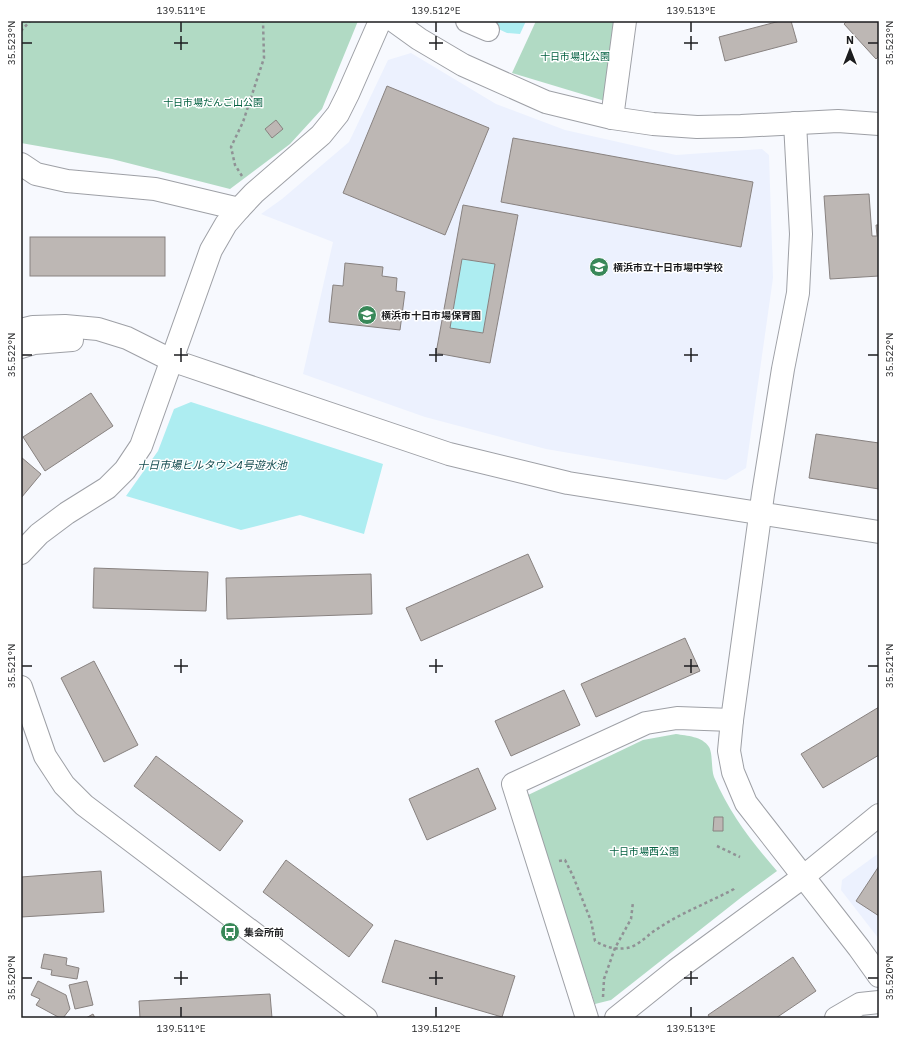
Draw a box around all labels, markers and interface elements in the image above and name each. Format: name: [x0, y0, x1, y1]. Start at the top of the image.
text: 139.511°E: [156, 4, 206, 17]
text: 139.512°E: [411, 4, 461, 17]
text: 139.513°E: [666, 4, 716, 17]
text: 35.523°N: [5, 21, 18, 65]
text: 35.523°N: [883, 21, 896, 65]
north arrow: [830, 30, 870, 70]
text: N: [846, 33, 854, 47]
park label: 十日市場北公園: [540, 50, 610, 63]
park label: 十日市場だんご山公園: [163, 96, 263, 109]
school or university icon: 横浜市立十日市場中学校: [588, 256, 610, 278]
place label: 横浜市立十日市場中学校: [613, 261, 723, 274]
school or university icon: 横浜市十日市場保育園: [356, 304, 378, 326]
place label: 横浜市十日市場保育園: [381, 309, 481, 322]
text: 35.522°N: [5, 333, 18, 377]
text: 35.522°N: [883, 333, 896, 377]
water label: 十日市場ヒルタウン4号遊水池: [137, 458, 288, 472]
text: 35.521°N: [5, 644, 18, 688]
text: 35.521°N: [883, 644, 896, 688]
park label: 十日市場西公園: [609, 845, 679, 858]
bus stop icon: 集会所前: [219, 921, 241, 943]
place label: 集会所前: [243, 926, 284, 939]
text: 35.520°N: [5, 956, 18, 1000]
text: 35.520°N: [883, 956, 896, 1000]
text: 139.511°E: [156, 1022, 206, 1035]
text: 139.512°E: [411, 1022, 461, 1035]
text: 139.513°E: [666, 1022, 716, 1035]

